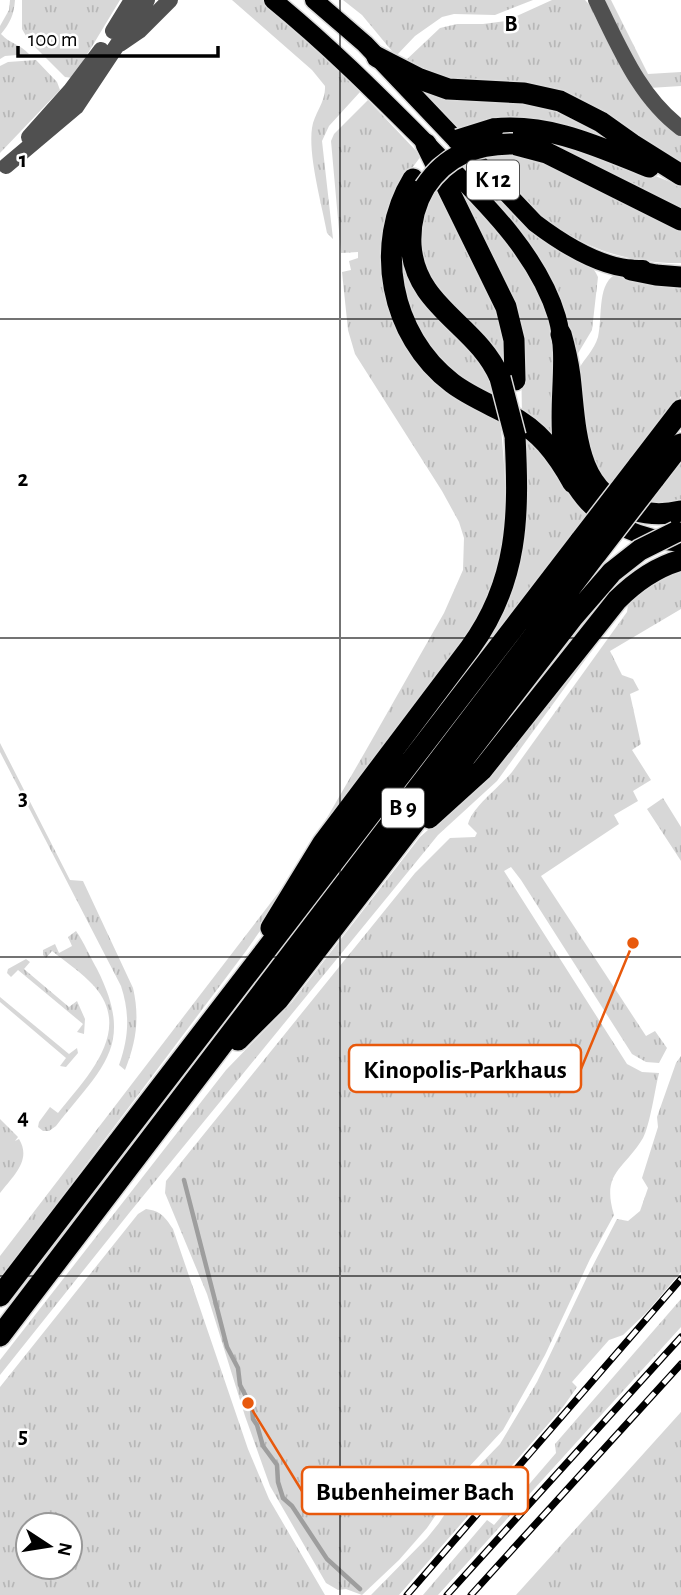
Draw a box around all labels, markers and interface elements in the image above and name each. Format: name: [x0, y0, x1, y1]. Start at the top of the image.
text: B: [504, 13, 518, 36]
scale bar: [18, 14, 217, 58]
text: 100 m: [28, 29, 78, 50]
text: 1: [19, 149, 27, 172]
road number: K 12: [467, 160, 519, 200]
text: 2: [18, 468, 29, 491]
text: 3: [18, 787, 28, 810]
road number: B 9: [382, 788, 424, 828]
callout: Kinopolis-Parkhaus: [349, 1045, 581, 1092]
text: Kinopolis-Parkhaus: [363, 1057, 567, 1083]
text: 4: [17, 1106, 29, 1129]
text: 5: [18, 1425, 28, 1448]
callout: Bubenheimer Bach: [302, 1467, 528, 1514]
text: Bubenheimer Bach: [316, 1479, 514, 1505]
north arrow: [14, 1511, 84, 1581]
text: N: [53, 1541, 75, 1558]

